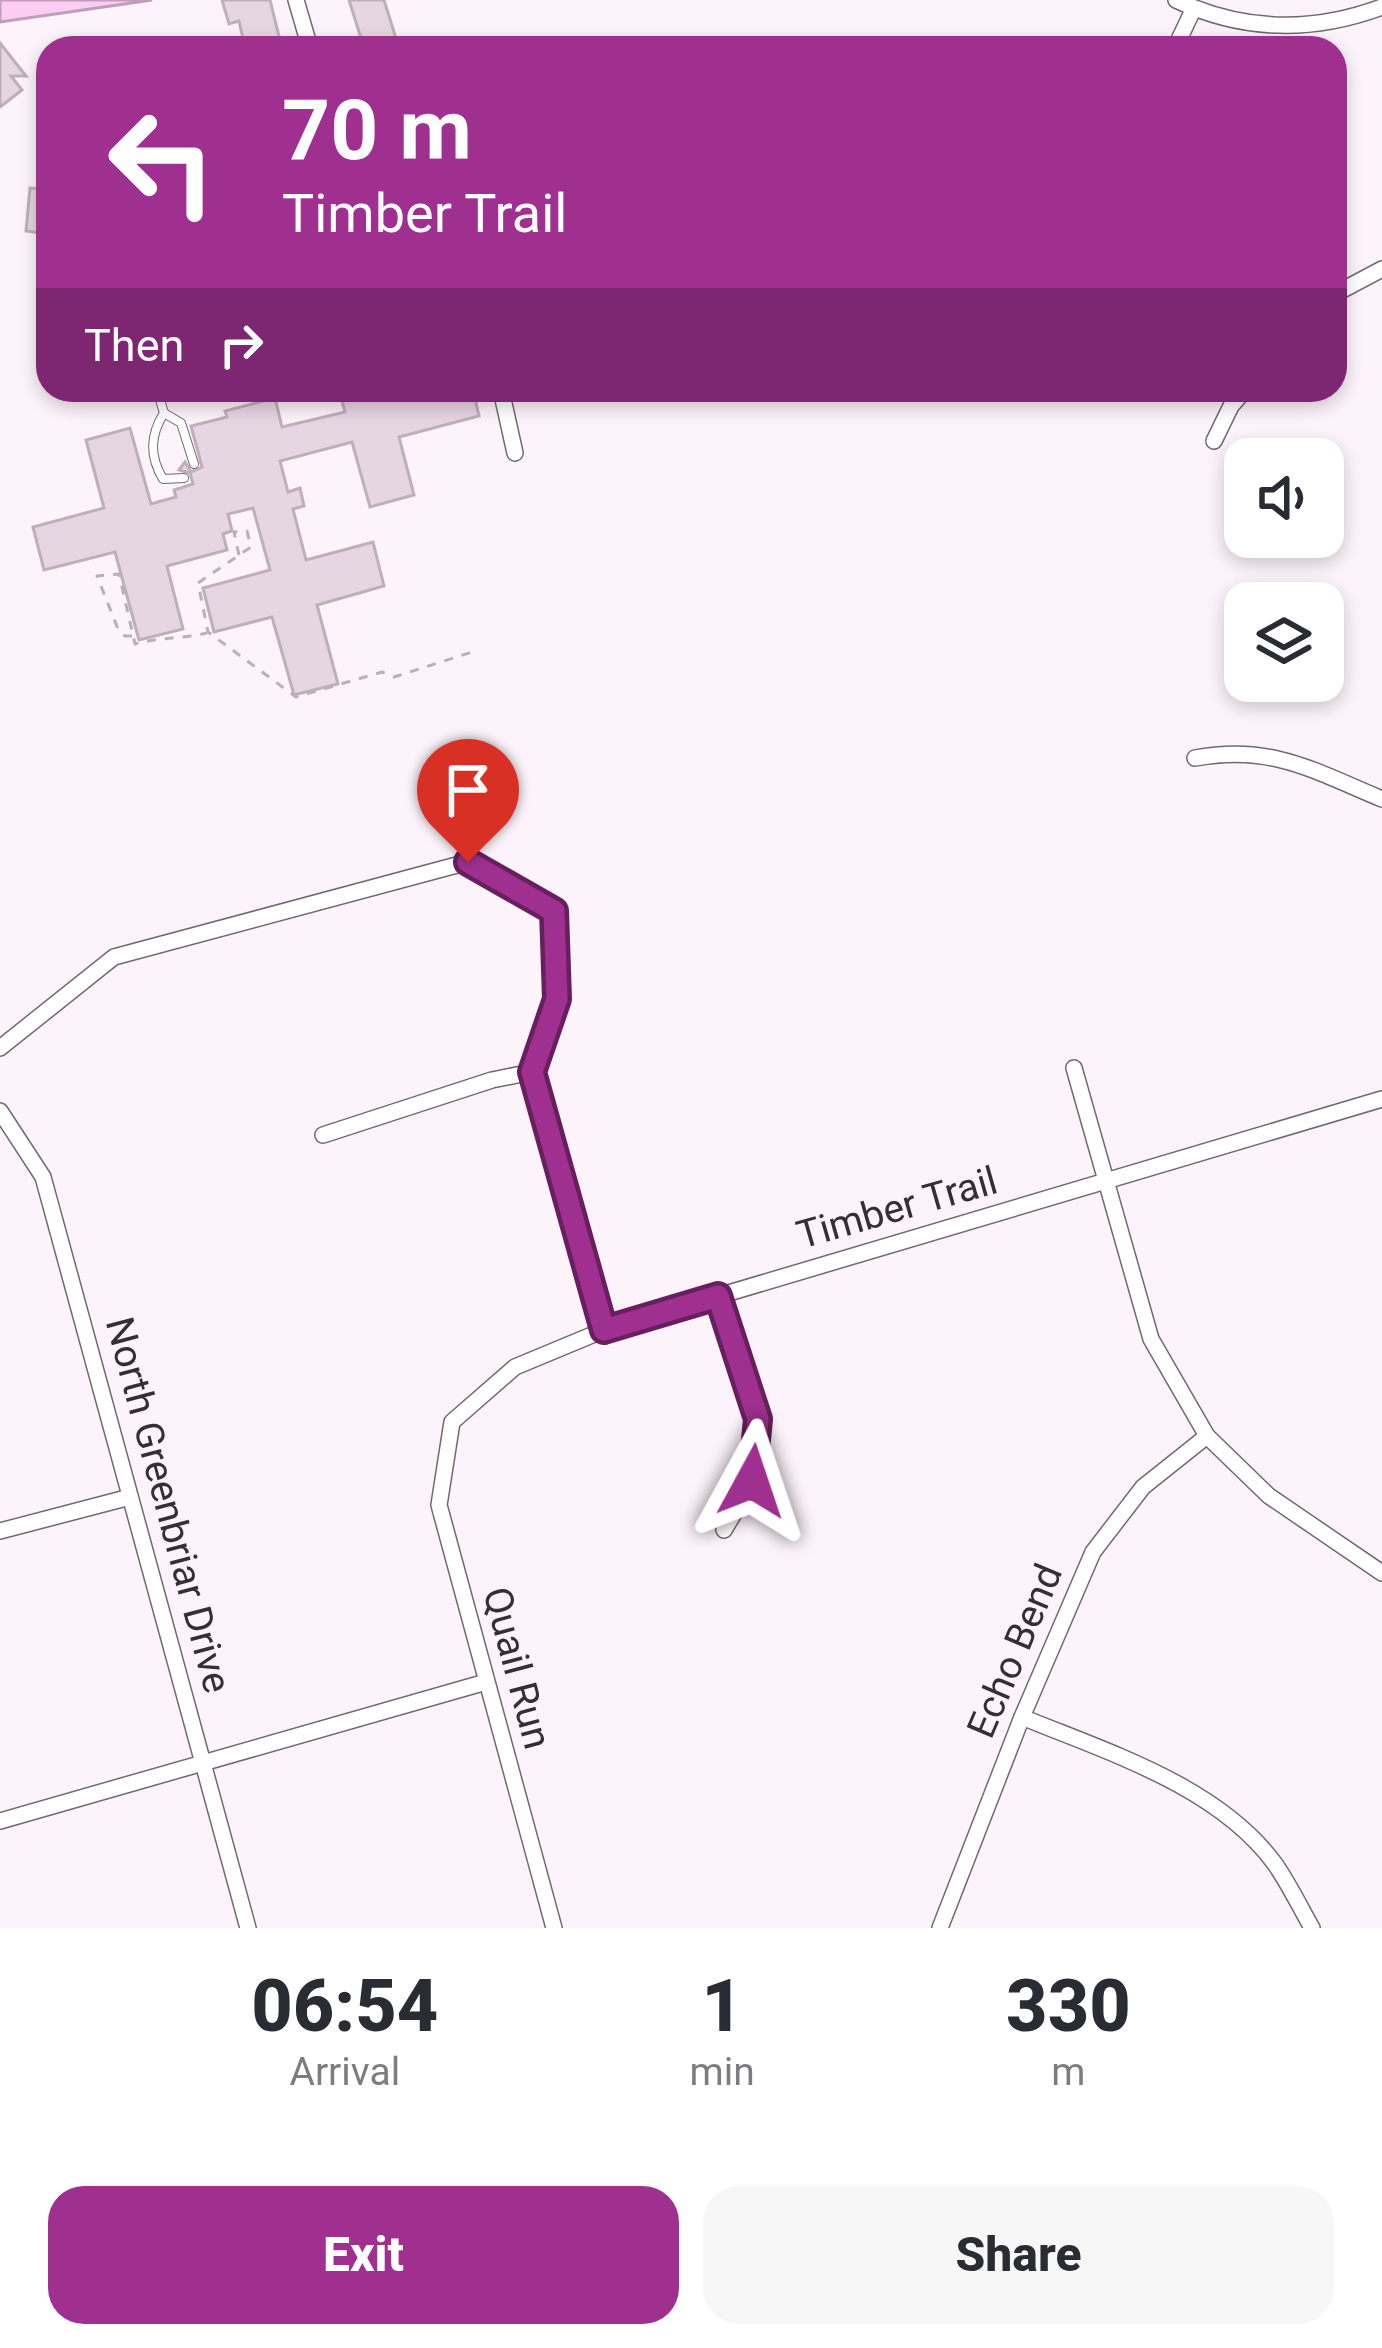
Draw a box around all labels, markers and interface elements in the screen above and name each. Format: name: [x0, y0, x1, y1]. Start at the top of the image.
text: 70 m: [282, 81, 472, 180]
icon: left: [84, 84, 240, 240]
text: Timber Trail: [282, 182, 567, 245]
icon: right: [208, 312, 274, 378]
text: Then: [84, 319, 184, 372]
map controls: [1224, 438, 1344, 702]
button: sound: [1224, 438, 1344, 558]
button: layers: [1224, 582, 1344, 702]
pin: [417, 739, 519, 862]
icon: arrive: [435, 757, 501, 823]
street label: Timber Trail: [792, 1157, 1002, 1259]
street label: North Greenbriar Drive: [96, 1312, 240, 1698]
position arrow: [689, 1418, 815, 1544]
street label: Echo Bend: [958, 1557, 1072, 1745]
street label: Quail Run: [473, 1582, 561, 1754]
text: 06:54: [251, 1964, 438, 2049]
text: 1: [701, 1964, 743, 2049]
text: 330: [1006, 1964, 1131, 2049]
text: Arrival: [289, 2049, 400, 2095]
text: min: [690, 2049, 755, 2095]
text: m: [1051, 2049, 1085, 2095]
button: Exit: [48, 2186, 679, 2324]
button: Share: [703, 2186, 1334, 2324]

